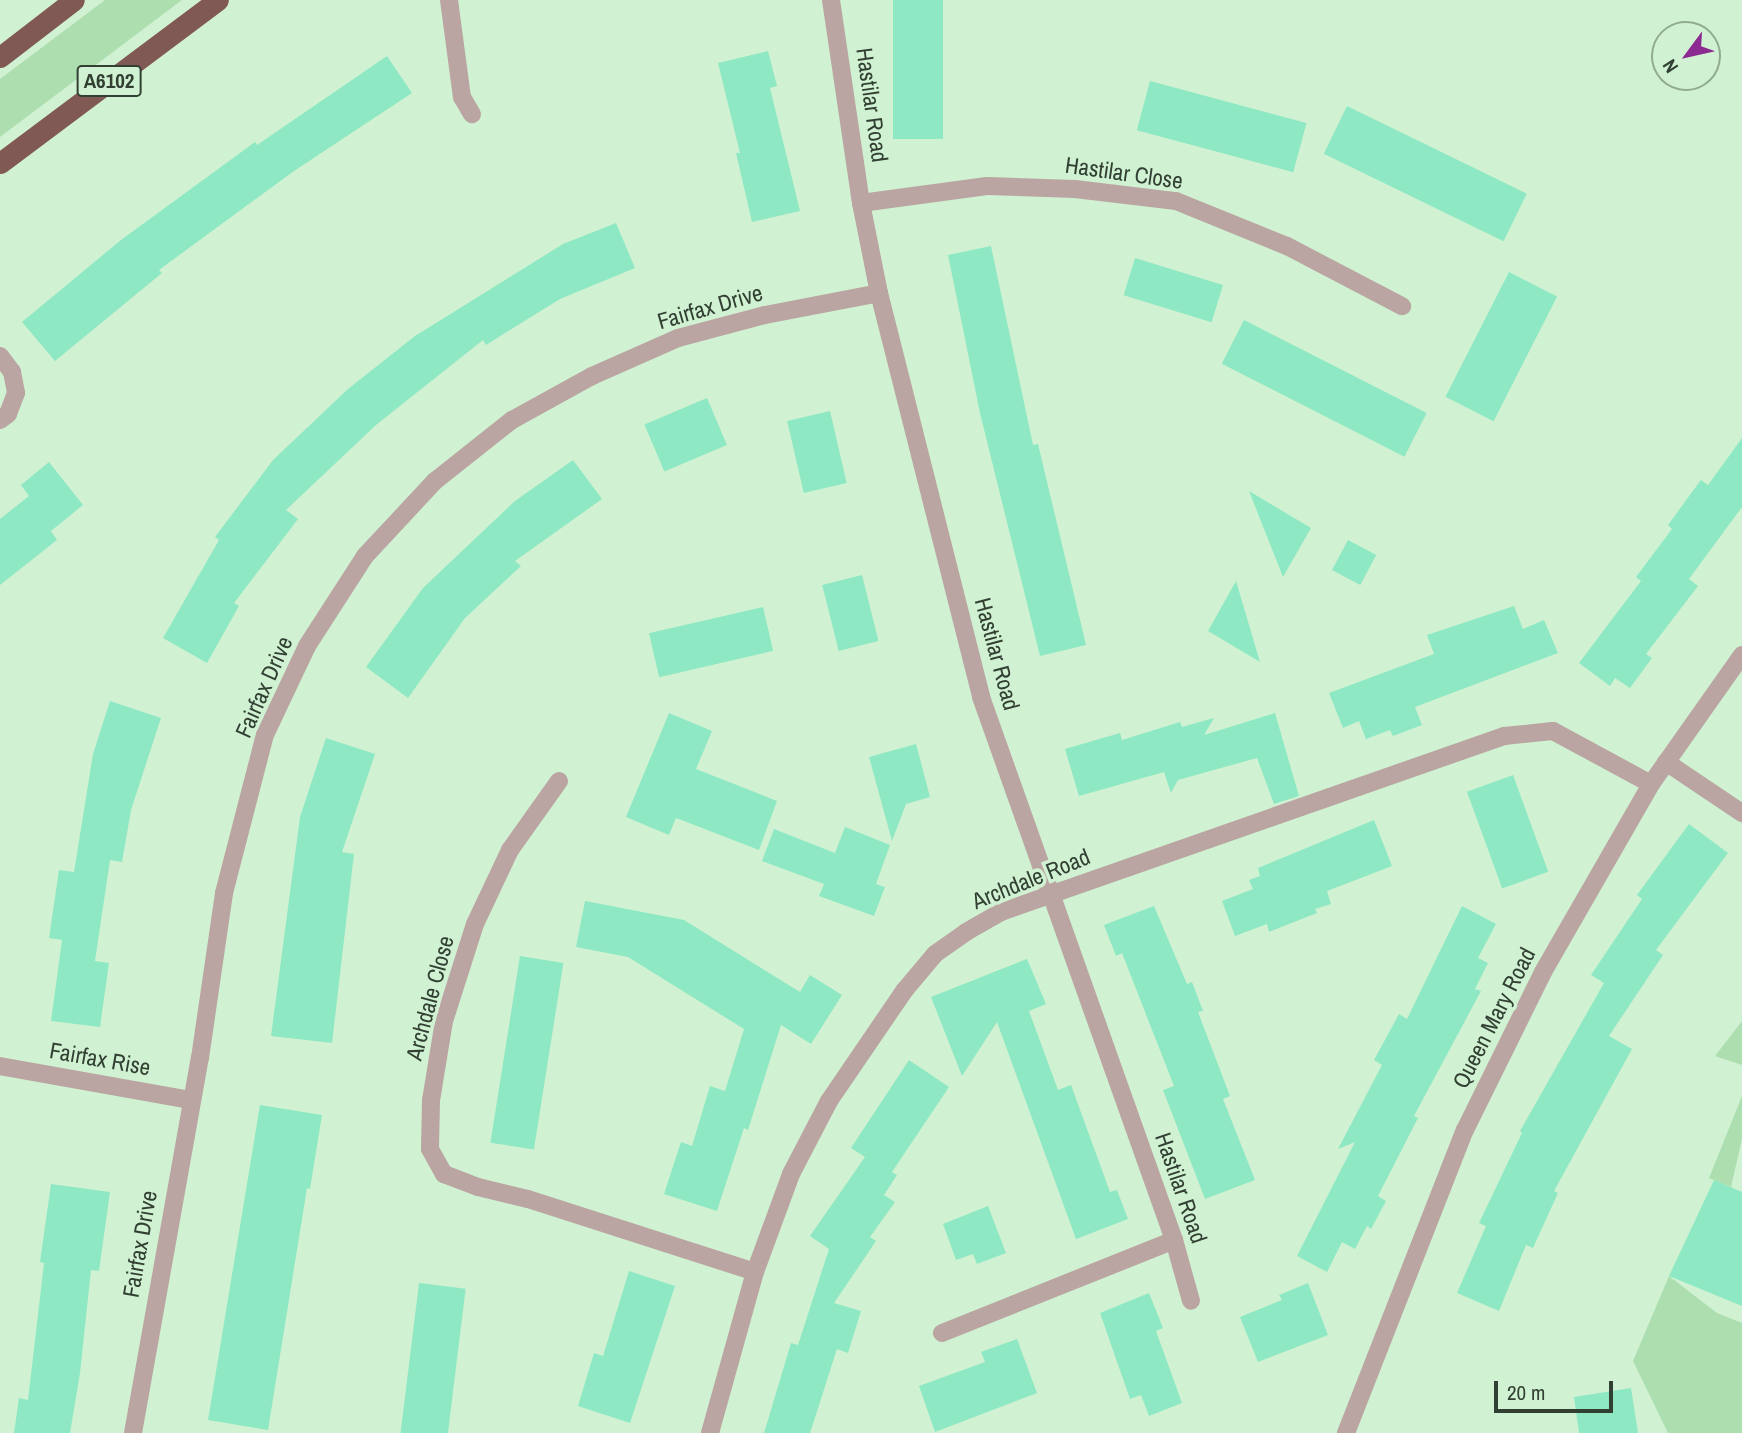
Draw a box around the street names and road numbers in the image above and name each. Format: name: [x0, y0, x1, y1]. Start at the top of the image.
street label: Hastilar Road: [850, 46, 894, 164]
road number: A6102: [76, 64, 142, 98]
street label: Hastilar Close: [1063, 151, 1185, 195]
street label: Fairfax Drive: [654, 279, 766, 335]
street label: Hastilar Road: [969, 595, 1025, 713]
street label: Fairfax Drive: [229, 632, 299, 742]
street label: Archdale Road: [968, 843, 1094, 915]
street label: Archdale Close: [400, 933, 460, 1063]
street label: Queen Mary Road: [1447, 943, 1541, 1093]
street label: Fairfax Rise: [47, 1037, 153, 1081]
street label: Hastilar Road: [1149, 1129, 1213, 1247]
street label: Fairfax Drive: [117, 1188, 163, 1300]

